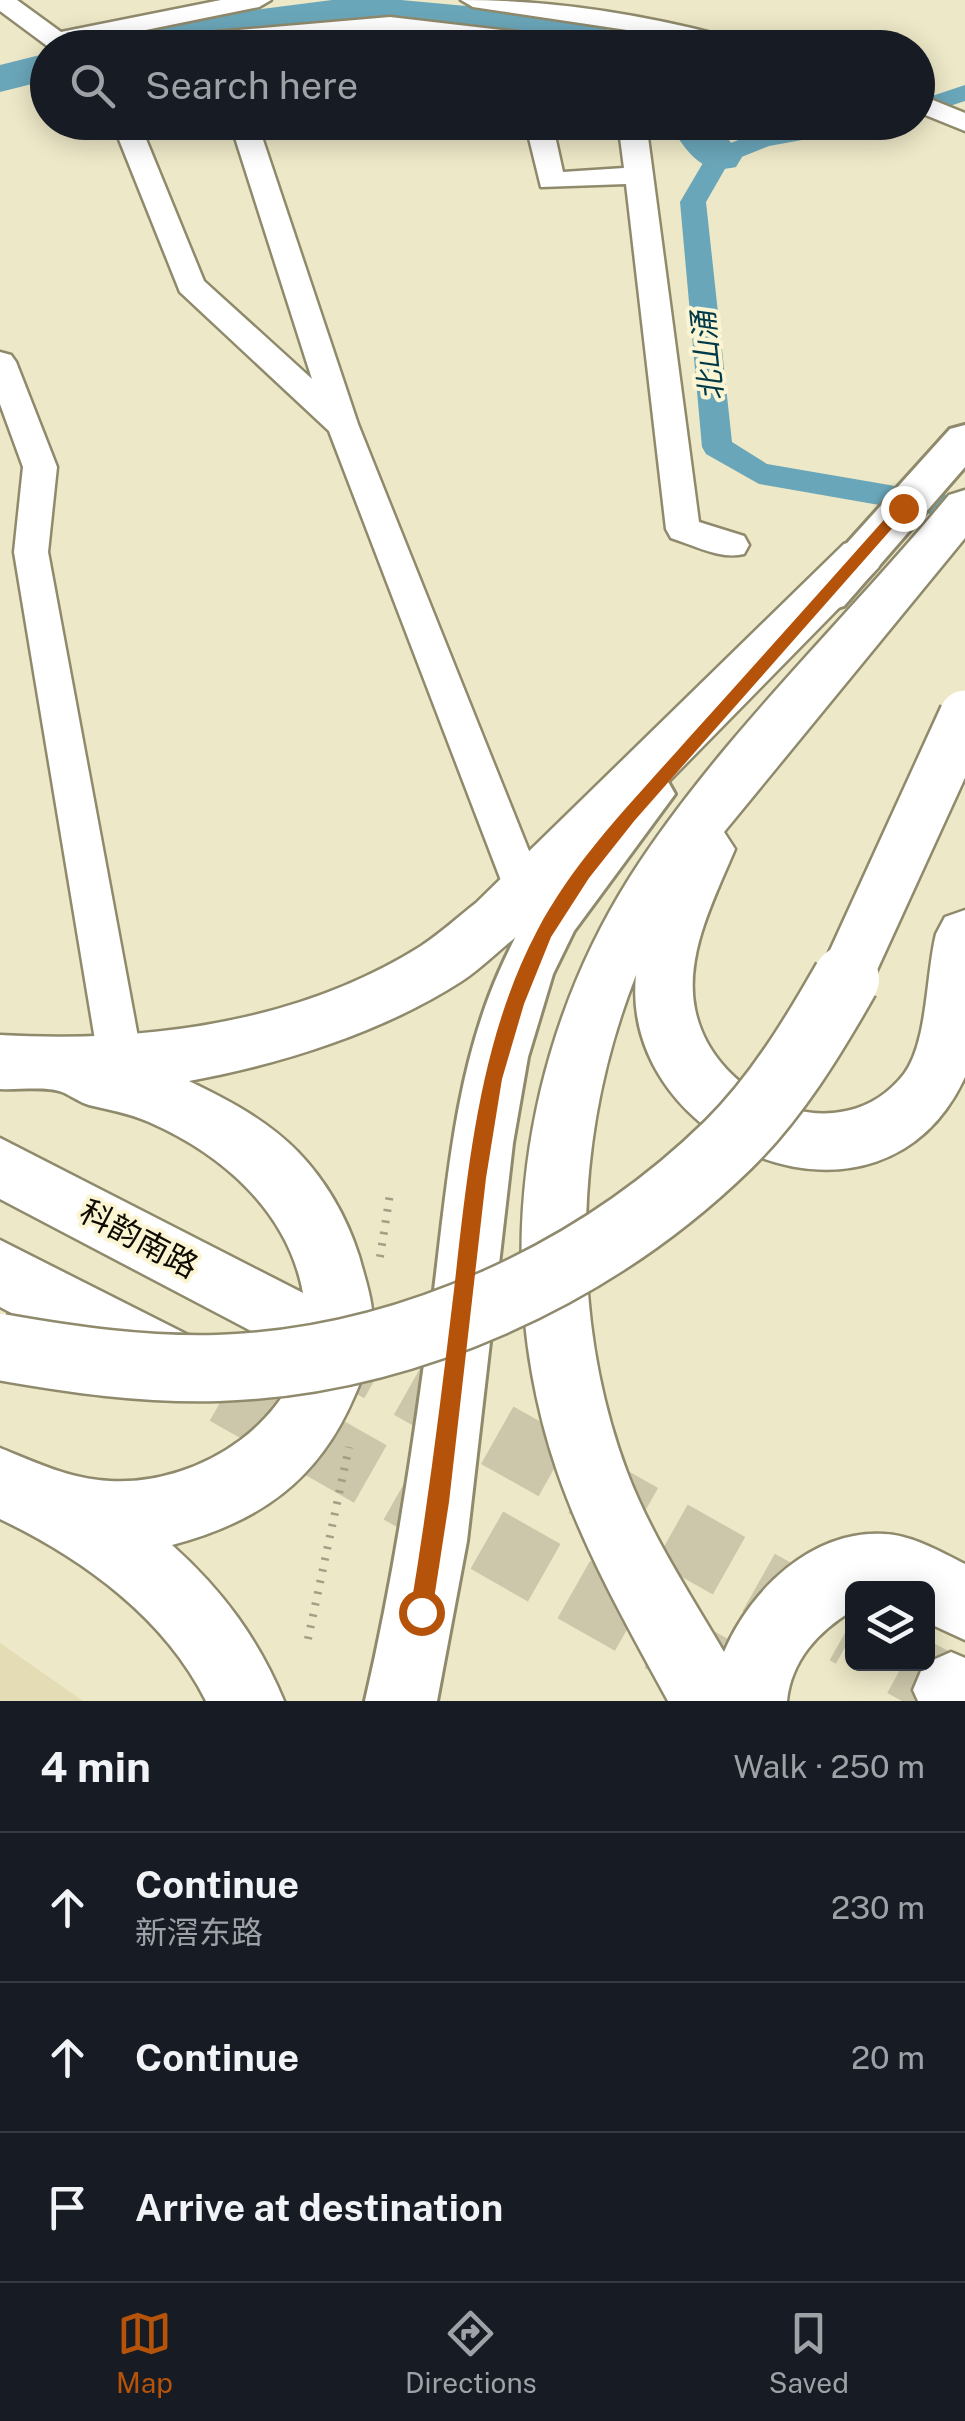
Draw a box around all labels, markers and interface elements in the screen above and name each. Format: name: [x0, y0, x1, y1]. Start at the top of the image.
search box: [30, 30, 935, 140]
icon: search: [65, 58, 120, 113]
text: Search here: [145, 63, 358, 108]
water label: 北山涌: [684, 306, 730, 403]
route end: [881, 486, 927, 532]
street label: 科韵南路: [74, 1192, 204, 1285]
map controls: [845, 1581, 935, 1671]
button: layers: [845, 1581, 935, 1671]
route start: [399, 1590, 445, 1636]
text: 4 min: [40, 1742, 151, 1791]
text: Walk · 250 m: [733, 1748, 925, 1785]
text: Continue: [135, 1862, 299, 1907]
icon: ahead: [40, 1880, 95, 1935]
text: 230 m: [831, 1889, 925, 1926]
text: 新滘东路: [135, 1914, 263, 1951]
icon: ahead: [40, 2030, 95, 2085]
text: Continue: [135, 2035, 299, 2080]
text: 20 m: [851, 2039, 925, 2076]
icon: arrive: [40, 2180, 95, 2235]
text: Arrive at destination: [135, 2185, 503, 2230]
tab: Map: [116, 2306, 173, 2399]
tab: Directions: [405, 2306, 537, 2399]
tab: Saved: [769, 2306, 849, 2399]

